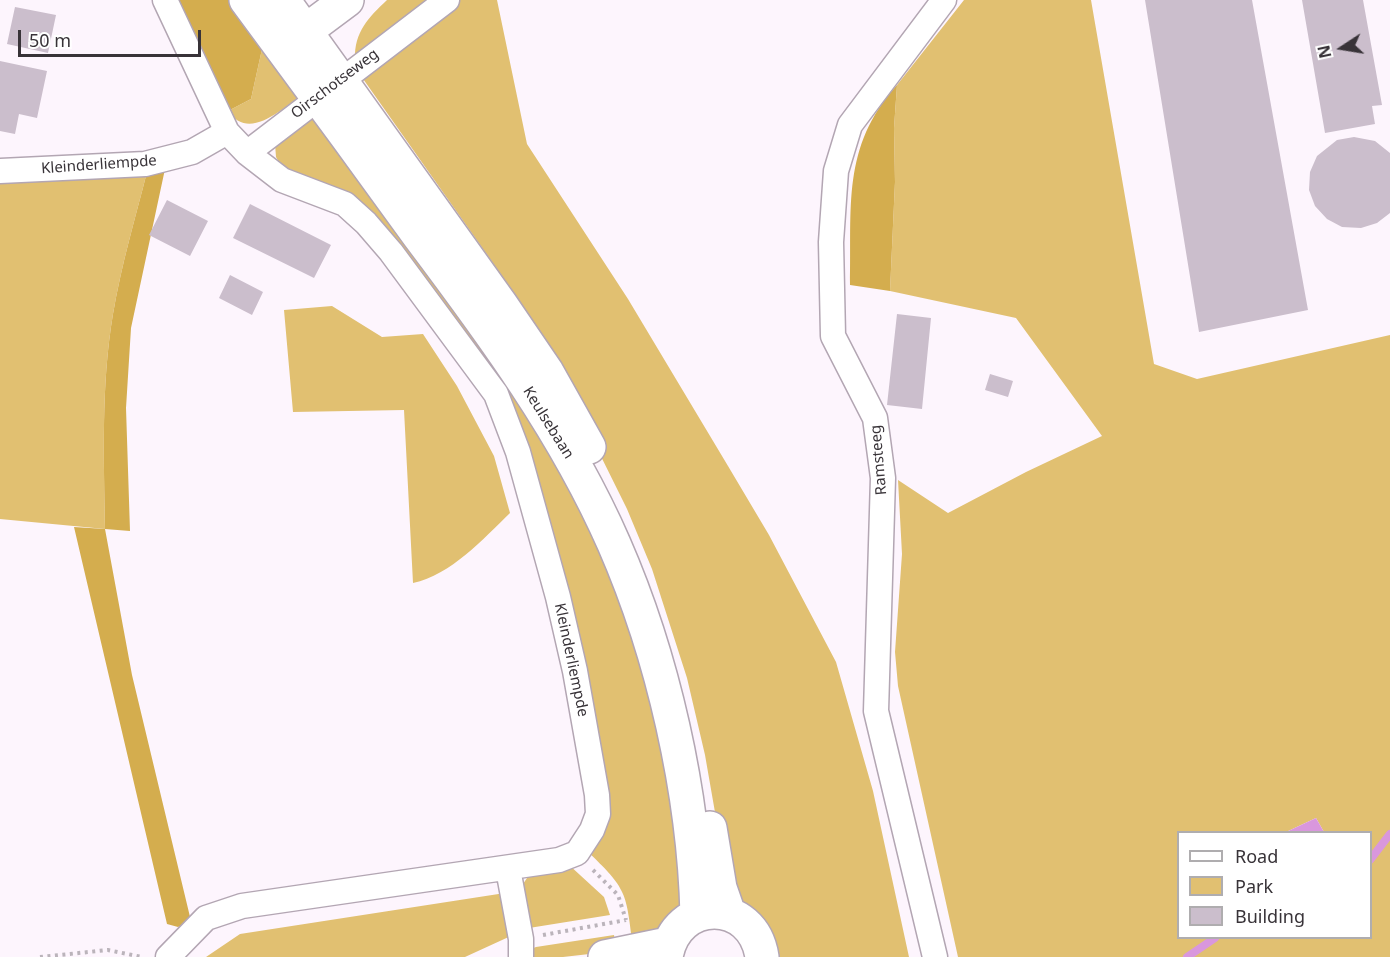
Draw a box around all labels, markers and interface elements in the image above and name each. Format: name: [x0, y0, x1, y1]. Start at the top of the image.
scale bar: [21, 18, 204, 56]
north arrow: [1312, 18, 1372, 78]
text: 50 m: [29, 28, 71, 52]
text: N: [1312, 43, 1337, 60]
street label: Oirschotseweg: [288, 45, 382, 123]
street label: Kleinderliempde: [41, 152, 157, 178]
street label: Keulsebaan: [519, 384, 577, 462]
street label: Ramsteeg: [867, 424, 891, 496]
street label: Kleinderliempde: [550, 602, 592, 718]
legend: [1177, 831, 1372, 939]
text: Road: [1235, 844, 1278, 868]
text: Park: [1235, 874, 1273, 898]
text: Building: [1235, 904, 1305, 928]

